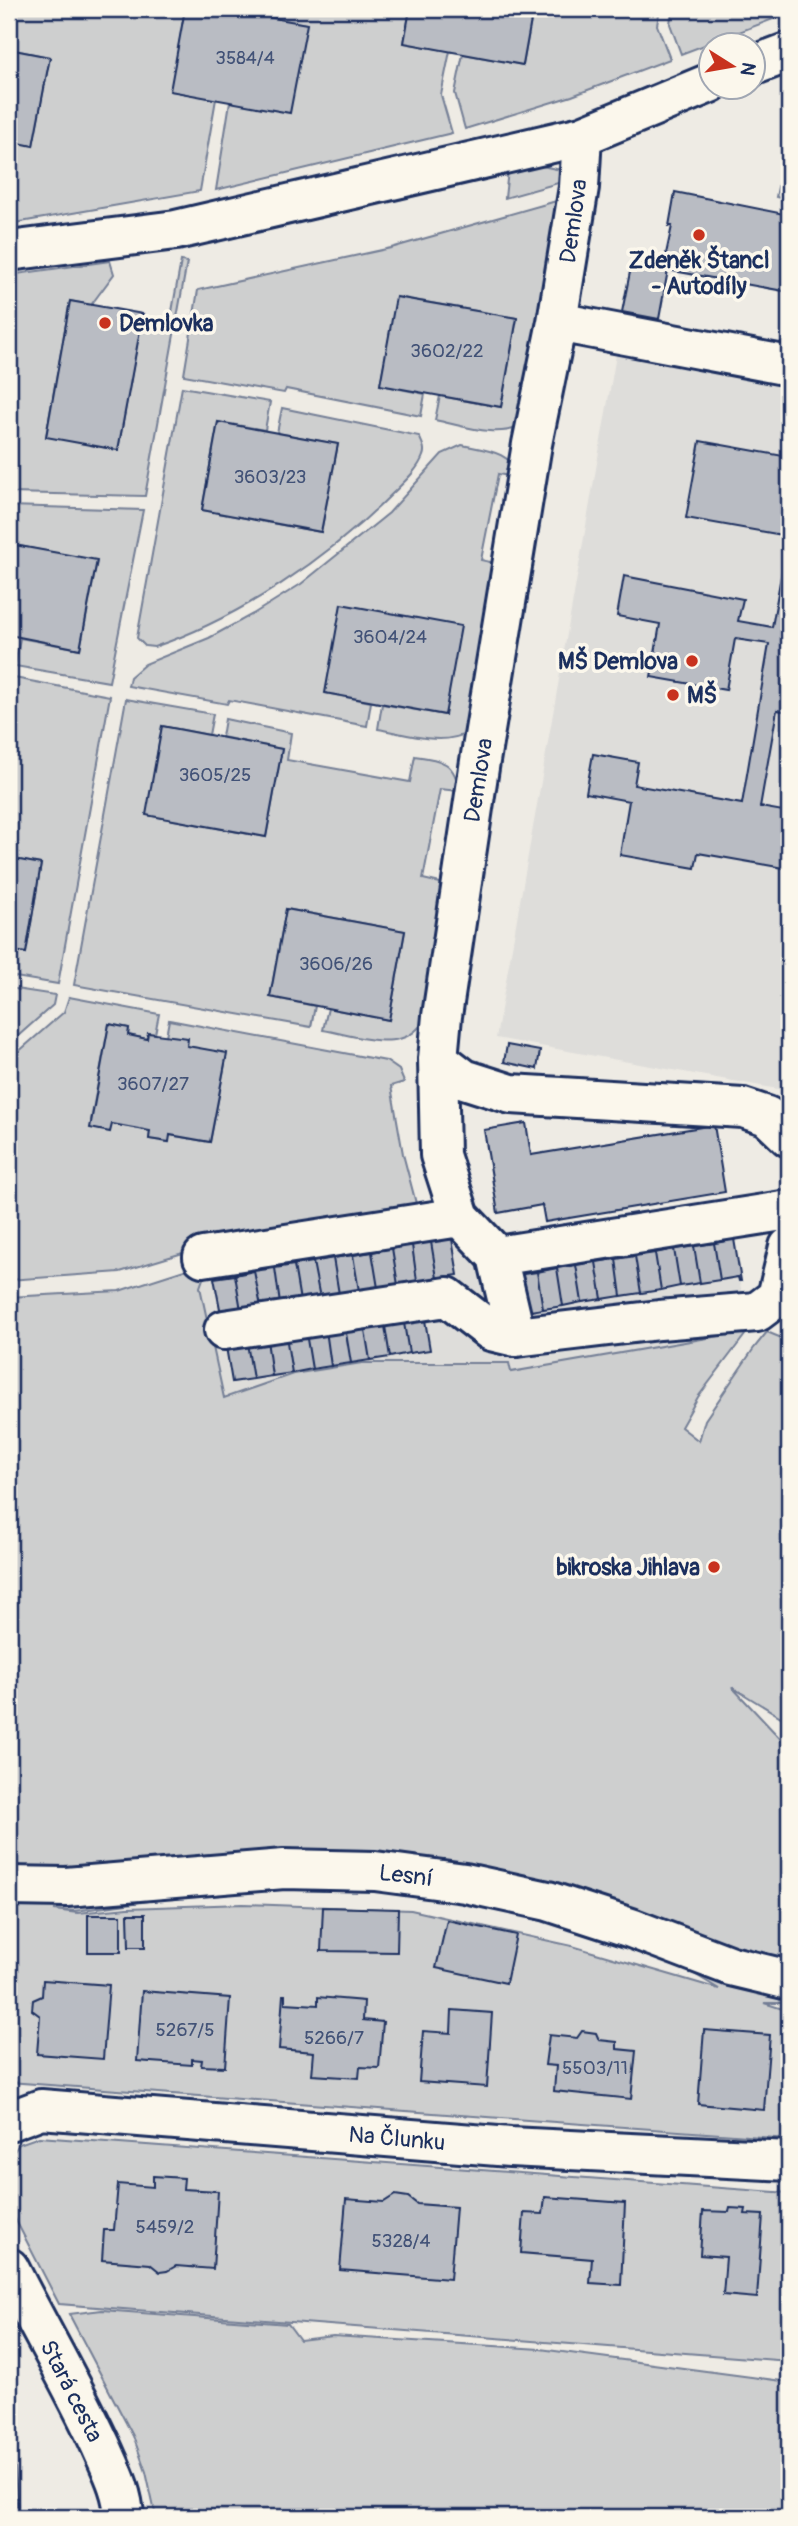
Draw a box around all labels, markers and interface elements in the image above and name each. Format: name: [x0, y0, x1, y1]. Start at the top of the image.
north arrow: [696, 32, 766, 102]
house number: 3584/4: [215, 46, 275, 70]
text: N: [735, 60, 761, 78]
street label: Demlova: [553, 177, 594, 265]
marker: Zdeněk Štancl - Autodíly: [691, 227, 707, 243]
place label: Zdeněk Štancl - Autodíly: [629, 245, 769, 301]
place label: Demlovka: [119, 309, 214, 338]
marker: Demlovka: [97, 315, 113, 331]
house number: 3602/22: [410, 339, 484, 363]
house number: 3603/23: [234, 465, 306, 489]
house number: 3604/24: [353, 625, 427, 649]
place label: MŠ Demlova: [558, 646, 678, 676]
marker: MŠ Demlova: [684, 653, 700, 669]
place label: MŠ: [687, 680, 717, 710]
marker: MŠ: [665, 687, 681, 703]
street label: Demlova: [458, 736, 499, 824]
house number: 3605/25: [179, 763, 251, 787]
house number: 3606/26: [299, 952, 373, 976]
house number: 3607/27: [117, 1072, 189, 1096]
place label: bikroska Jihlava: [556, 1553, 700, 1582]
marker: bikroska Jihlava: [706, 1559, 722, 1575]
street label: Lesní: [377, 1858, 435, 1893]
house number: 5267/5: [156, 2018, 214, 2042]
house number: 5266/7: [304, 2026, 364, 2050]
house number: 5503/11: [562, 2056, 628, 2080]
street label: Na Člunku: [347, 2120, 446, 2157]
house number: 5459/2: [136, 2215, 194, 2239]
house number: 5328/4: [372, 2229, 430, 2253]
street label: Stará cesta: [34, 2335, 110, 2447]

